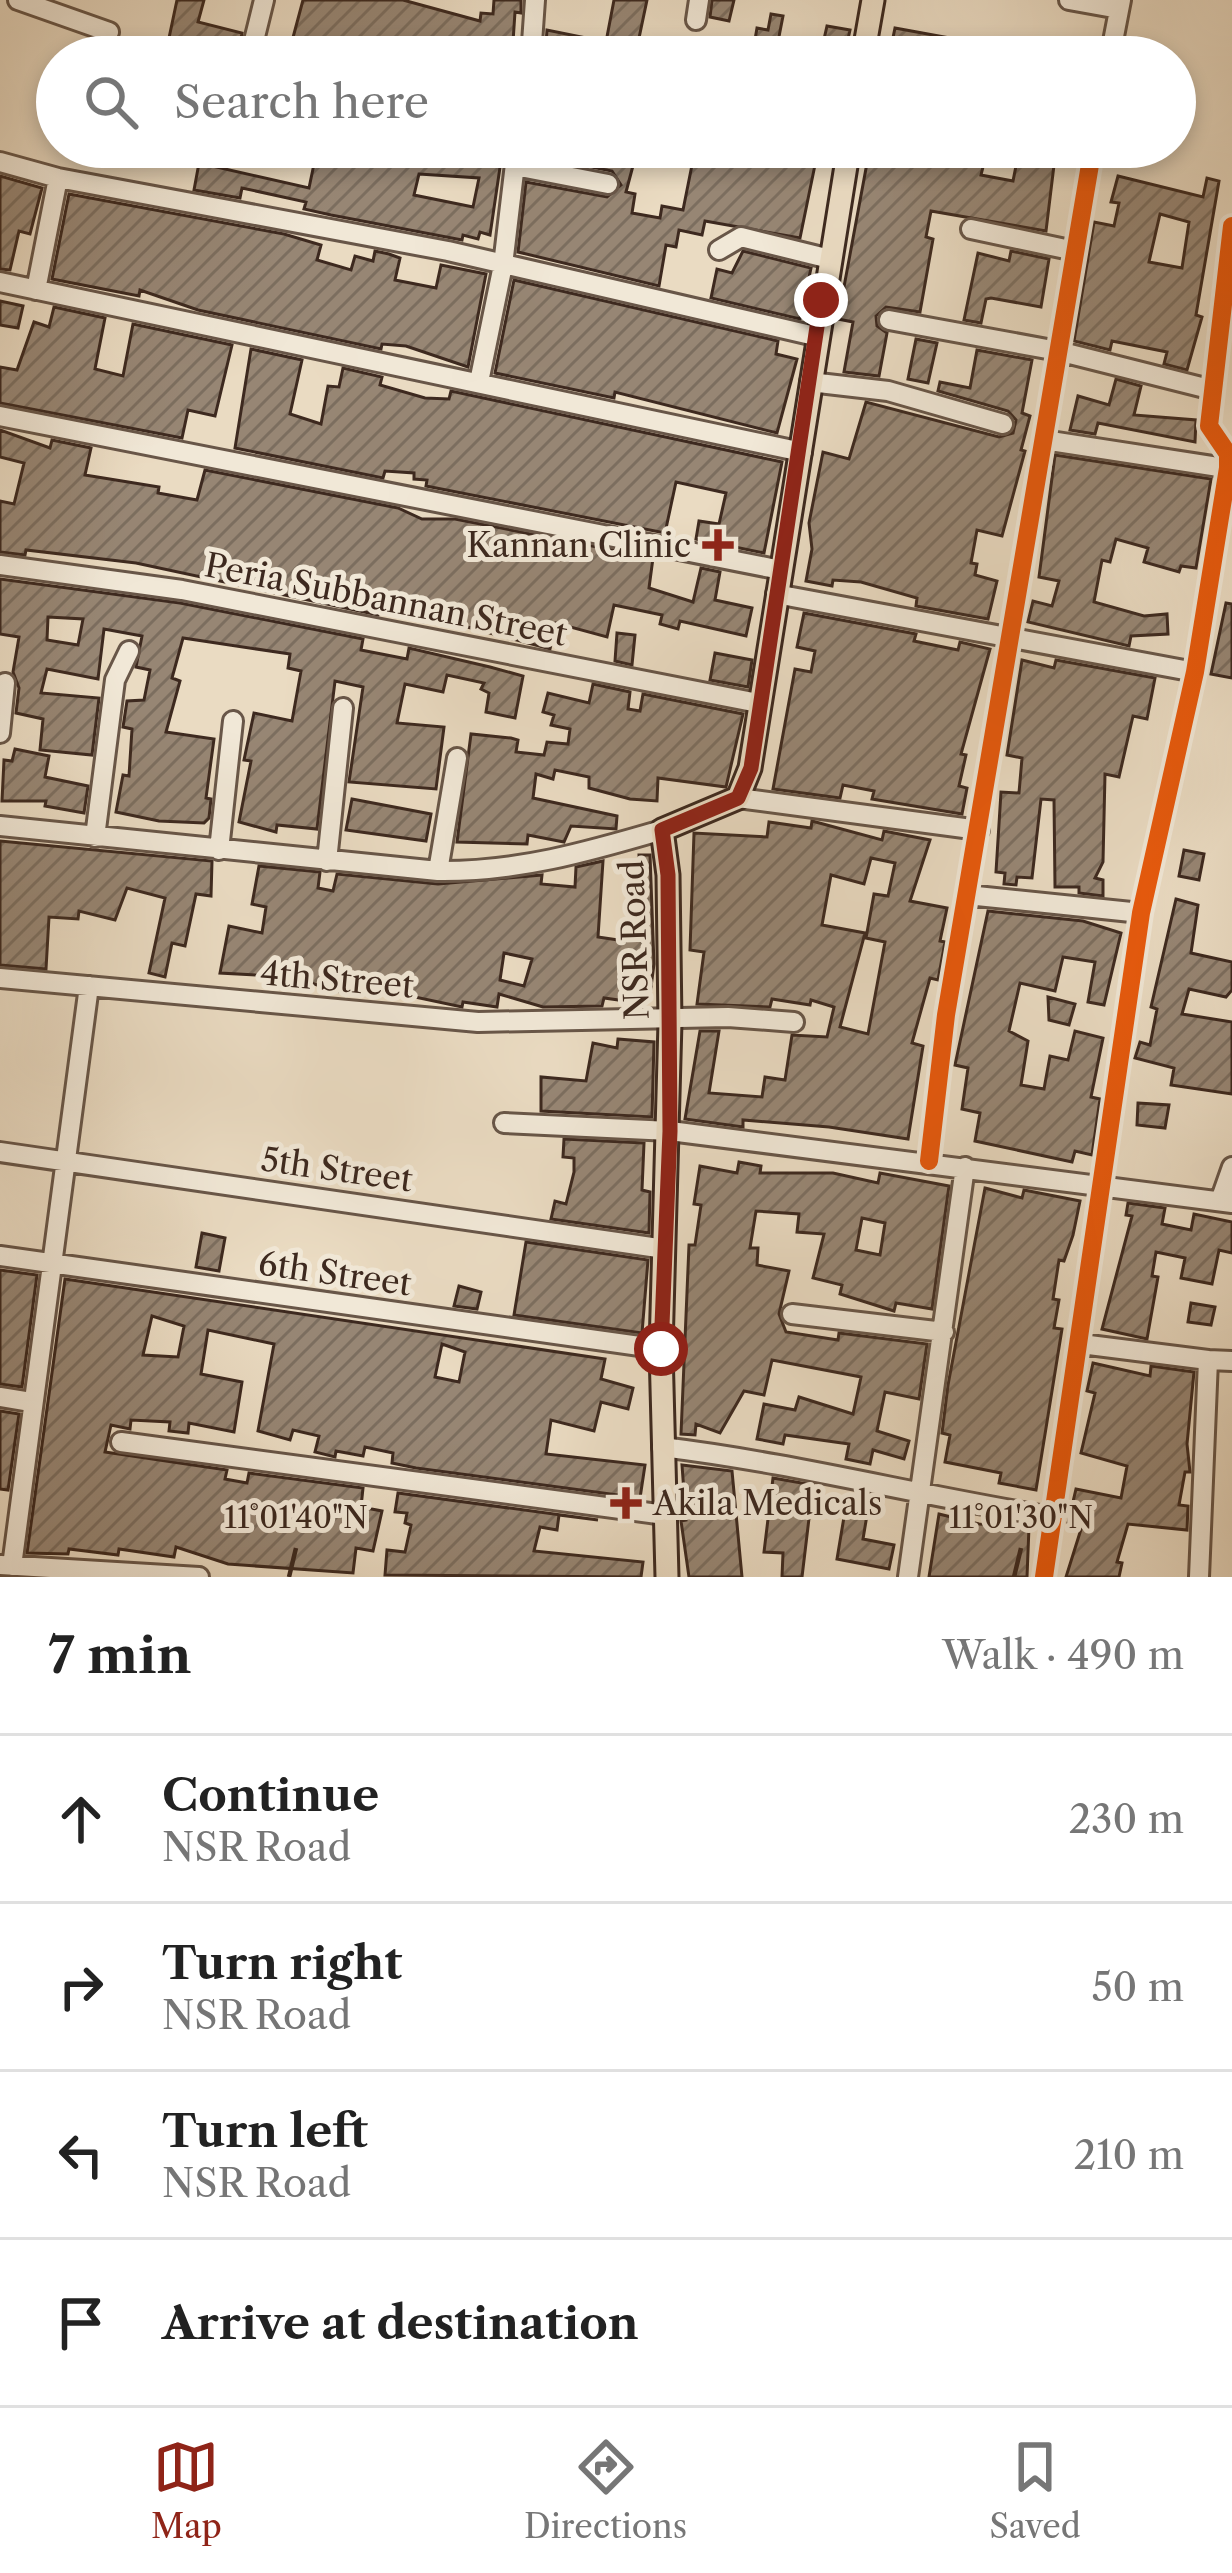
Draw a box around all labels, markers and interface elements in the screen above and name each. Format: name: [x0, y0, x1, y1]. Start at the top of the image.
search box: [36, 36, 1196, 168]
icon: search: [78, 69, 144, 135]
text: Search here: [174, 74, 429, 130]
route end: [794, 273, 848, 327]
place label: Kannan Clinic: [466, 525, 691, 566]
marker: Kannan Clinic: [702, 529, 734, 561]
street label: Peria Subbannan Street: [201, 544, 571, 655]
street label: NSR Road: [611, 859, 658, 1021]
street label: 4th Street: [259, 952, 416, 1007]
street label: 5th Street: [259, 1139, 416, 1200]
street label: 6th Street: [256, 1242, 414, 1305]
route start: [634, 1322, 688, 1376]
place label: Akila Medicals: [652, 1483, 882, 1524]
marker: Akila Medicals: [610, 1487, 642, 1519]
text: 11°01'40"N: [224, 1499, 368, 1536]
text: 11°01'30"N: [949, 1499, 1093, 1536]
text: 7 min: [48, 1624, 191, 1686]
text: Walk · 490 m: [942, 1631, 1184, 1679]
text: Continue: [162, 1767, 379, 1823]
icon: ahead: [48, 1786, 114, 1852]
text: 230 m: [1069, 1795, 1184, 1843]
text: NSR Road: [162, 1823, 351, 1871]
text: Turn right: [162, 1935, 402, 1991]
icon: right: [48, 1954, 114, 2020]
text: 50 m: [1091, 1963, 1184, 2011]
text: NSR Road: [162, 1991, 351, 2039]
text: Turn left: [162, 2103, 368, 2159]
icon: left: [48, 2122, 114, 2188]
text: 210 m: [1074, 2131, 1184, 2179]
text: NSR Road: [162, 2159, 351, 2207]
icon: arrive: [48, 2290, 114, 2356]
text: Arrive at destination: [162, 2295, 639, 2351]
tab: Map: [151, 2434, 222, 2547]
tab: Directions: [524, 2434, 687, 2547]
tab: Saved: [989, 2434, 1081, 2547]

